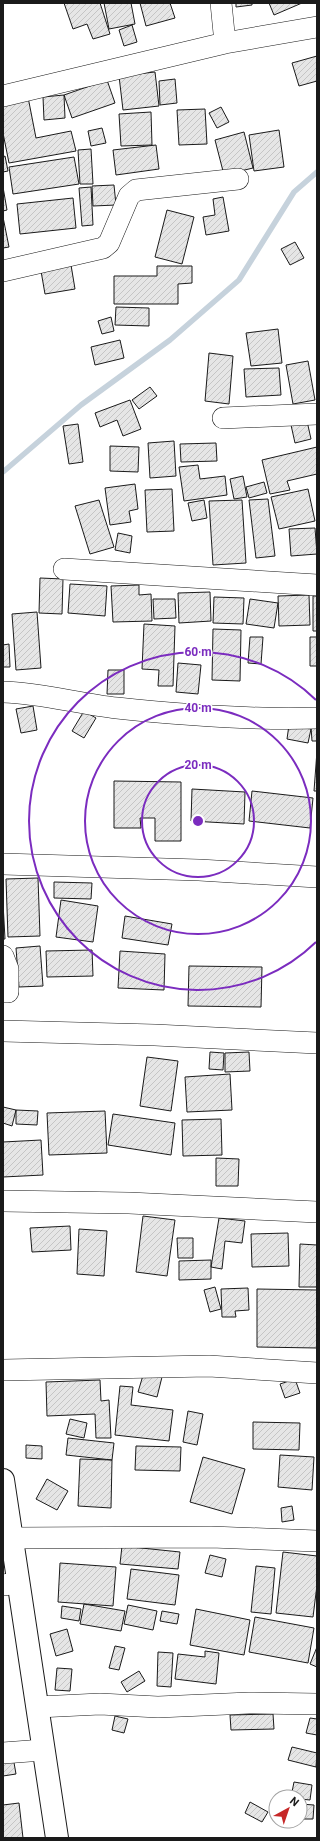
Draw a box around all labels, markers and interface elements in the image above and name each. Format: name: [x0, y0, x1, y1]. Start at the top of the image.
text: 60 m: [184, 645, 212, 659]
text: 40 m: [184, 701, 212, 715]
text: 20 m: [184, 758, 212, 772]
centre of rings: [191, 814, 205, 828]
north arrow: [268, 1789, 308, 1829]
text: N: [287, 1794, 301, 1809]

